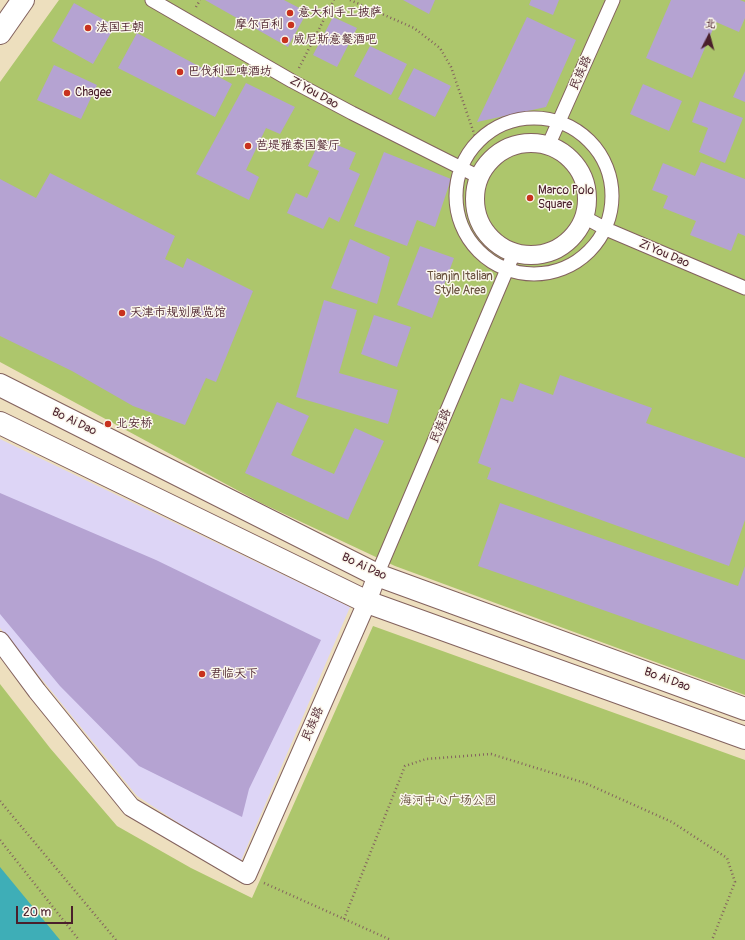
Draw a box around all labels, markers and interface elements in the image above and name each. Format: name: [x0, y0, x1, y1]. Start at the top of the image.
place label: 意大利手工披萨: [298, 6, 382, 20]
marker: 意大利手工披萨: [285, 8, 295, 18]
north arrow: [689, 16, 729, 56]
text: 北: [704, 17, 716, 31]
place label: 摩尔百利: [235, 18, 283, 32]
marker: 摩尔百利: [286, 20, 296, 30]
place label: 法国王朝: [96, 21, 144, 35]
marker: 法国王朝: [83, 23, 93, 33]
place label: 威尼斯意餐酒吧: [293, 33, 377, 47]
marker: 威尼斯意餐酒吧: [280, 35, 290, 45]
street label: 民族路: [567, 54, 595, 92]
place label: 巴伐利亚啤酒坊: [188, 65, 272, 79]
marker: 巴伐利亚啤酒坊: [175, 67, 185, 77]
street label: Zi You Dao: [287, 74, 341, 112]
place label: Chagee: [75, 86, 111, 100]
marker: Chagee: [62, 88, 72, 98]
place label: 芭堤雅泰国餐厅: [256, 139, 340, 153]
marker: 芭堤雅泰国餐厅: [243, 141, 253, 151]
place label: Marco Polo Square: [538, 184, 594, 212]
marker: Marco Polo Square: [525, 193, 535, 203]
street label: Zi You Dao: [637, 237, 691, 271]
park label: Tianjin Italian Style Area: [427, 270, 493, 298]
place label: 天津市规划展览馆: [130, 306, 226, 320]
marker: 天津市规划展览馆: [117, 308, 127, 318]
street label: Bo Ai Dao: [49, 405, 99, 439]
street label: 民族路: [427, 407, 455, 445]
place label: 北安桥: [116, 417, 152, 431]
marker: 北安桥: [103, 419, 113, 429]
street label: Bo Ai Dao: [339, 550, 389, 584]
street label: Bo Ai Dao: [642, 665, 692, 695]
place label: 君临天下: [210, 667, 258, 681]
marker: 君临天下: [197, 669, 207, 679]
street label: 民族路: [299, 705, 327, 743]
park label: 海河中心广场公园: [400, 794, 496, 808]
scale bar: [18, 898, 75, 924]
text: 20 m: [23, 905, 51, 920]

